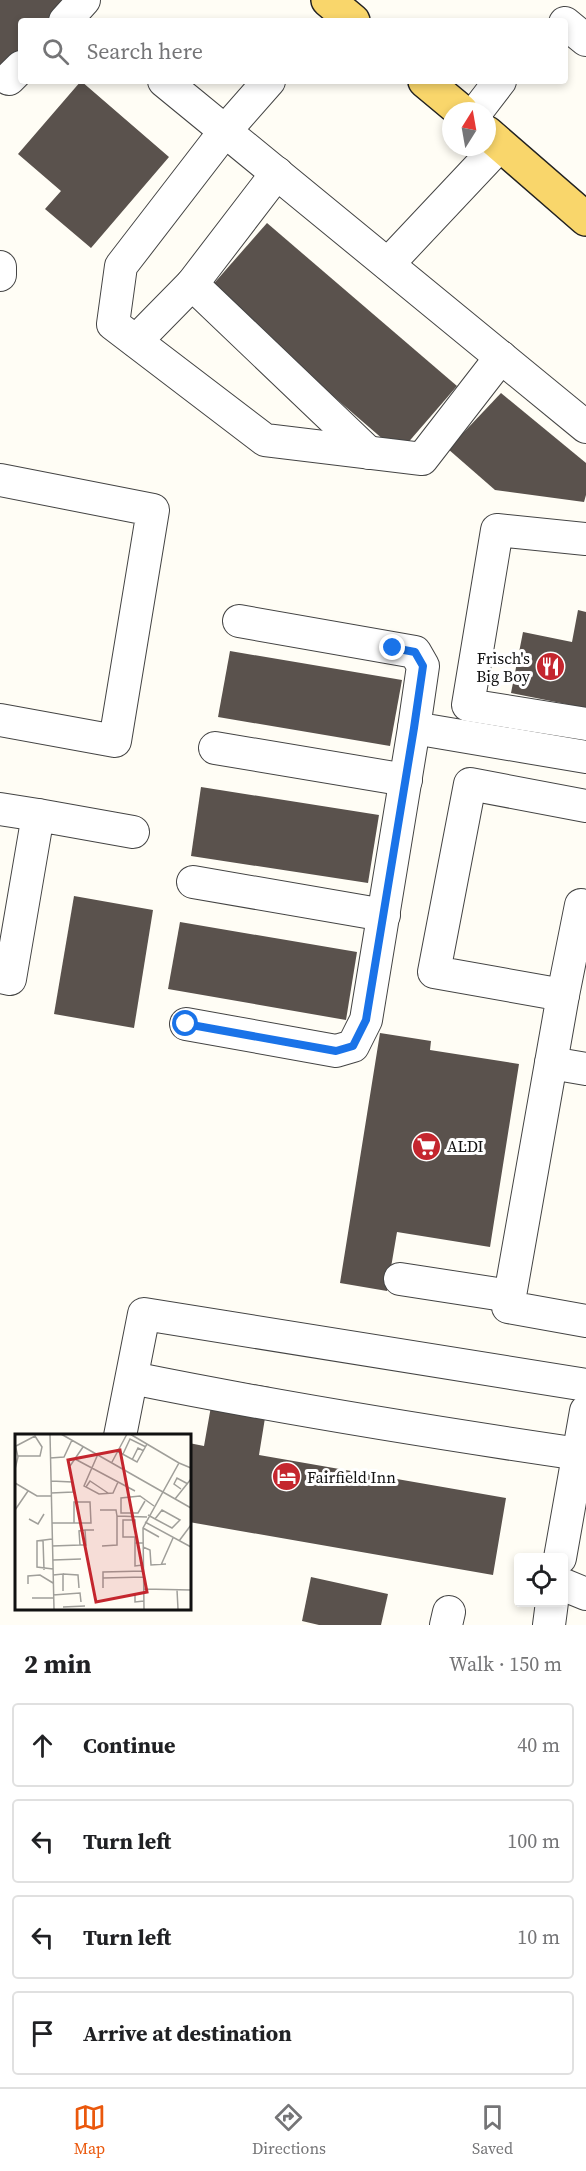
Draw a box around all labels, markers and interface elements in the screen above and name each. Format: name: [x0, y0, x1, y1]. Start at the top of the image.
search box: [18, 18, 568, 84]
icon: search: [39, 35, 72, 68]
text: Search here: [87, 36, 203, 66]
north arrow: [442, 102, 496, 156]
route end: [379, 634, 405, 660]
place label: Frisch's Big Boy: [476, 647, 531, 687]
restaurant icon: Frisch's Big Boy: [535, 651, 567, 683]
route start: [172, 1010, 198, 1036]
supermarket icon: ALDI: [410, 1130, 442, 1162]
place label: ALDI: [447, 1135, 484, 1157]
inset map: [15, 1434, 190, 1610]
hotel icon: Fairfield Inn: [270, 1461, 302, 1493]
place label: Fairfield Inn: [307, 1466, 396, 1488]
map controls: [514, 1553, 568, 1607]
button: locate: [514, 1553, 568, 1607]
text: 2 min: [24, 1646, 91, 1682]
text: Walk · 150 m: [449, 1650, 562, 1678]
icon: ahead: [26, 1729, 59, 1762]
text: Continue: [83, 1730, 176, 1760]
text: 40 m: [517, 1731, 560, 1759]
icon: left: [26, 1825, 59, 1858]
text: Turn left: [83, 1826, 171, 1856]
text: 100 m: [507, 1827, 560, 1855]
icon: left: [26, 1921, 59, 1954]
text: Turn left: [83, 1922, 171, 1952]
text: 10 m: [517, 1923, 560, 1951]
icon: arrive: [26, 2017, 59, 2050]
text: Arrive at destination: [83, 2018, 292, 2048]
tab: Map: [73, 2101, 106, 2159]
tab: Directions: [252, 2101, 326, 2159]
tab: Saved: [472, 2101, 513, 2159]

